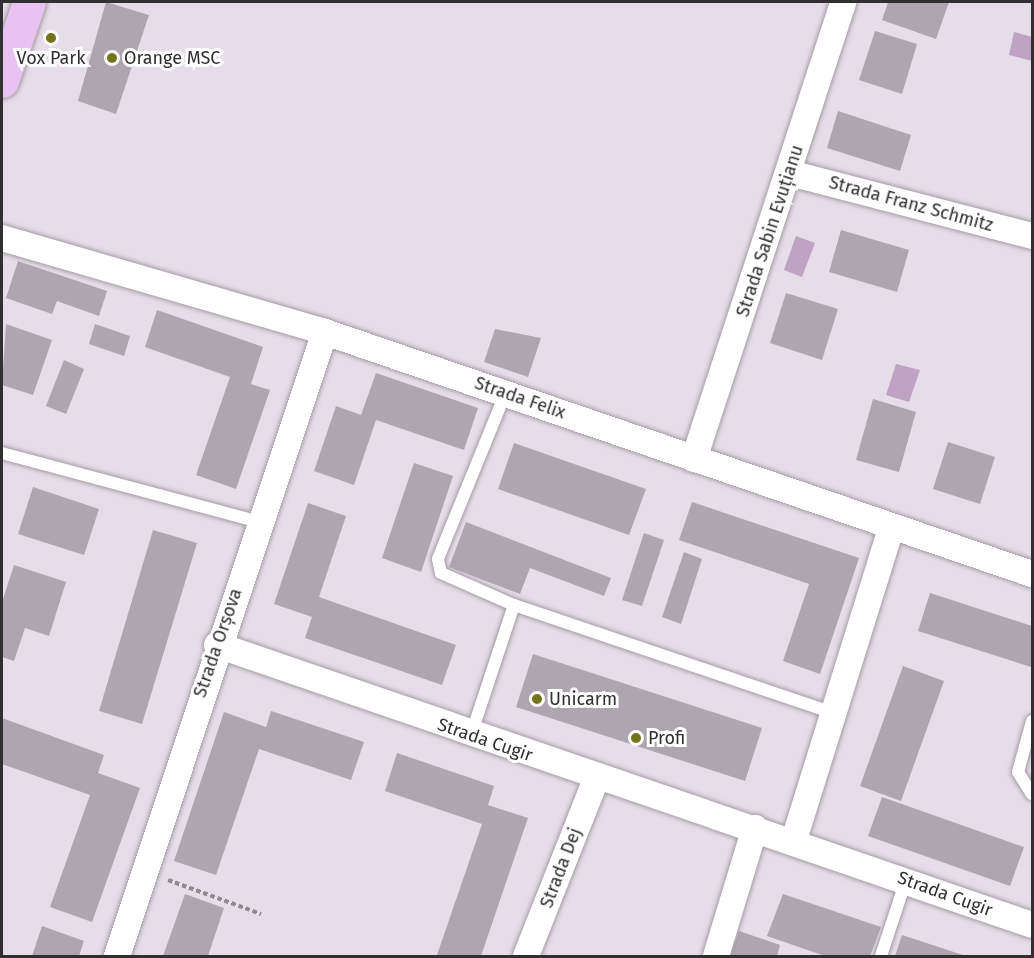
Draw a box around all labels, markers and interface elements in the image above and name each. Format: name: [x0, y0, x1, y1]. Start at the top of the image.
marker: Vox Park: [44, 31, 58, 45]
place label: Vox Park: [17, 47, 85, 69]
place label: Orange MSC: [124, 47, 220, 69]
marker: Orange MSC: [105, 51, 119, 65]
street label: Strada Sabin Evuțianu: [732, 142, 808, 320]
street label: Strada Franz Schmitz: [827, 172, 995, 236]
street label: Strada Felix: [472, 372, 568, 424]
street label: Strada Orșova: [189, 586, 247, 700]
place label: Unicarm: [549, 688, 617, 710]
marker: Unicarm: [530, 692, 544, 706]
street label: Strada Cugir: [435, 714, 535, 766]
place label: Profi: [648, 727, 685, 749]
marker: Profi: [629, 731, 643, 745]
street label: Strada Dej: [536, 825, 586, 911]
street label: Strada Cugir: [895, 867, 995, 921]

